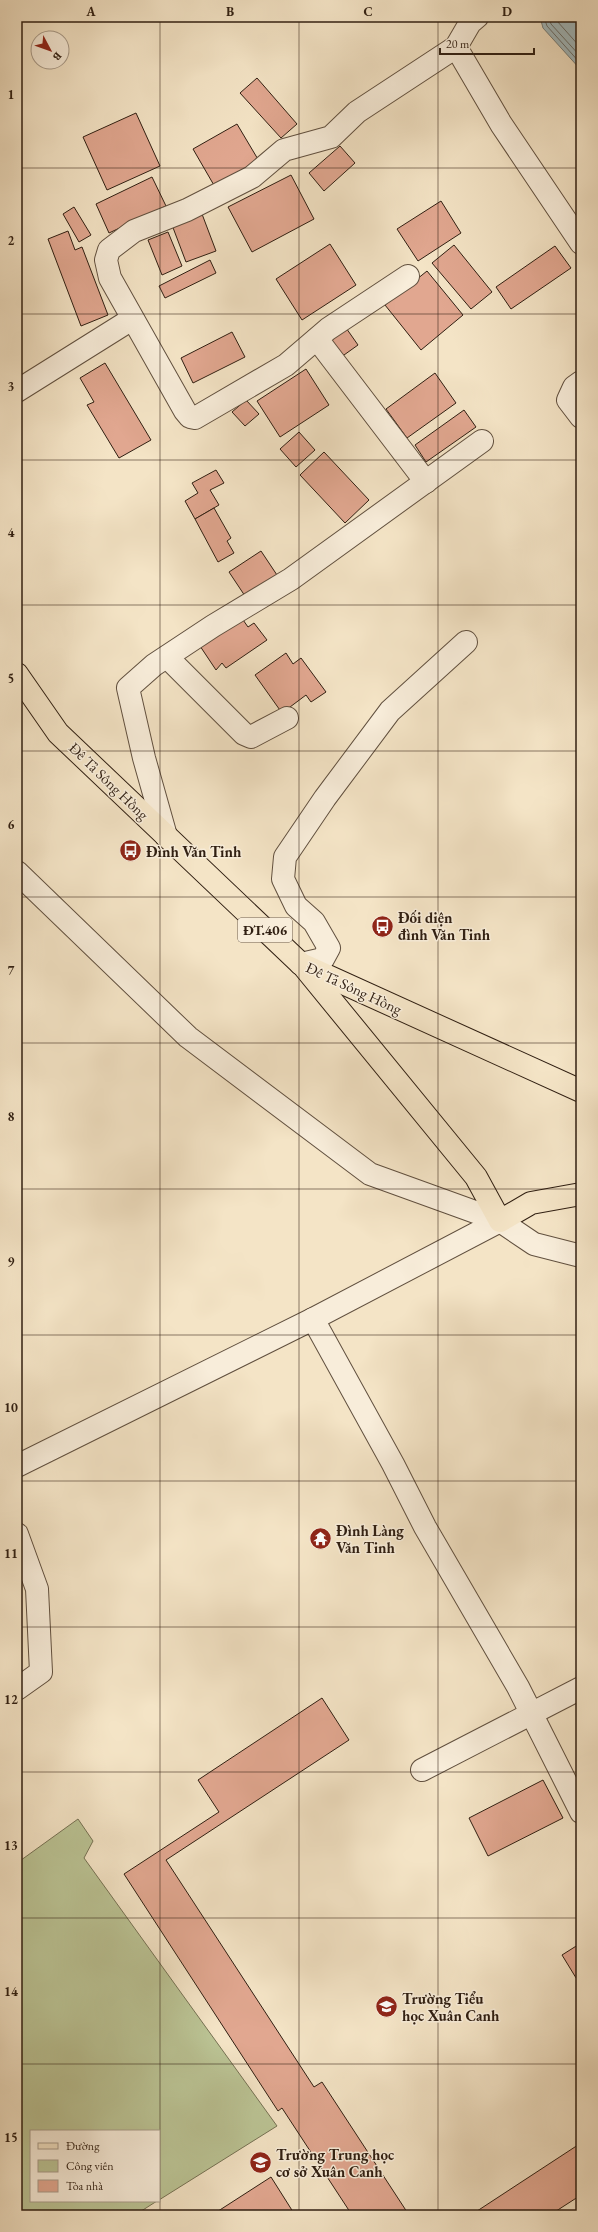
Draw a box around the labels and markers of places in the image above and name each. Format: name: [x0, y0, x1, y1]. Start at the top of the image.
bus stop icon: Đình Văn Tinh: [117, 838, 143, 864]
place label: Đình Văn Tinh: [146, 842, 242, 861]
place label: Đối diện đình Văn Tinh: [398, 908, 491, 944]
bus stop icon: Đối diện đình Văn Tinh: [369, 913, 395, 939]
place label: Đình Làng Văn Tinh: [336, 1521, 404, 1557]
temple icon: Đình Làng Văn Tinh: [308, 1526, 334, 1552]
place label: Trường Tiểu học Xuân Canh: [402, 1989, 500, 2025]
school or university icon: Trường Tiểu học Xuân Canh: [373, 1994, 399, 2020]
place label: Trường Trung học cơ sở Xuân Canh: [276, 2145, 394, 2181]
school or university icon: Trường Trung học cơ sở Xuân Canh: [247, 2150, 273, 2176]

